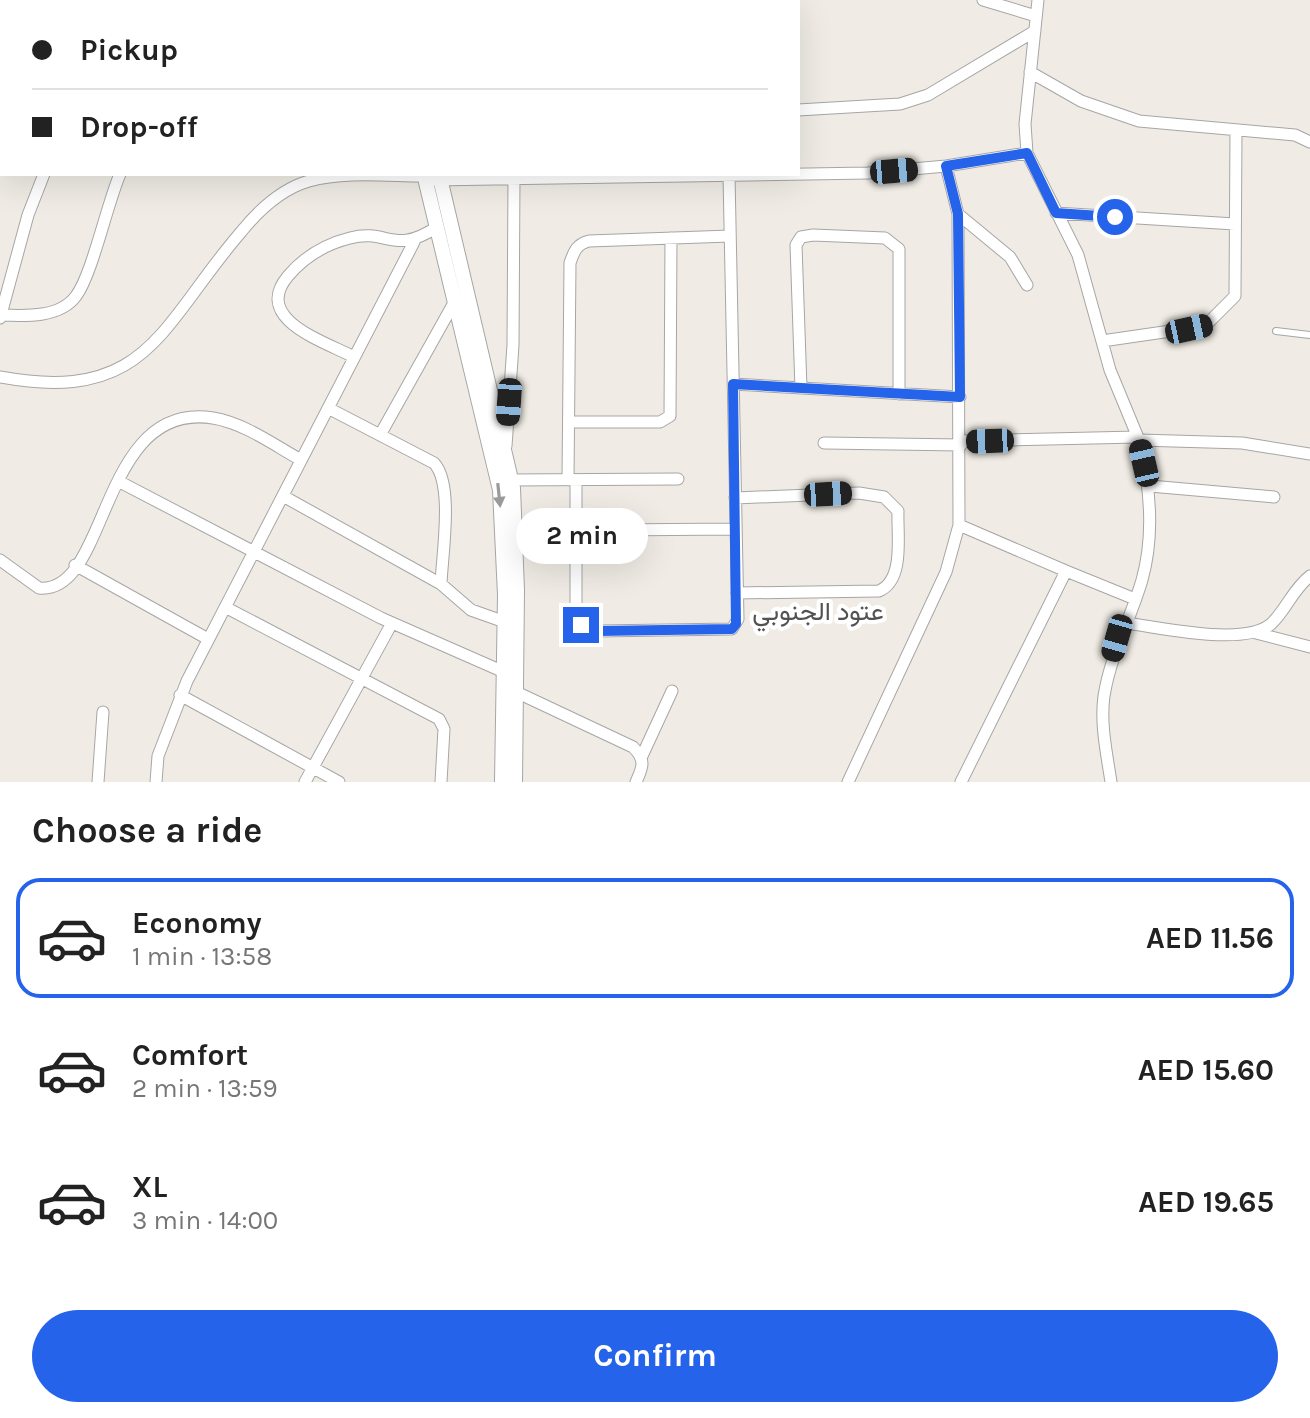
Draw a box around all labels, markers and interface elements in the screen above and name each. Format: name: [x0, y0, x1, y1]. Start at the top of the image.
text: Pickup: [80, 32, 178, 68]
text: Drop-off: [80, 109, 198, 145]
car: [869, 157, 919, 185]
route start: [1097, 199, 1133, 235]
car: [1163, 312, 1215, 346]
car: [495, 377, 523, 427]
car: [966, 428, 1014, 454]
car: [1127, 437, 1161, 489]
car: [803, 481, 853, 507]
one-way arrow: [492, 483, 505, 508]
callout: 2 min: [515, 509, 647, 565]
text: 2 min: [546, 520, 618, 551]
district label: عتود الجنوبي: [752, 596, 884, 632]
route end: [563, 607, 599, 643]
car: [1099, 612, 1135, 664]
text: Choose a ride: [32, 809, 262, 851]
icon: car: [36, 902, 108, 974]
text: Economy: [132, 905, 262, 941]
text: AED 11.56: [1146, 920, 1274, 956]
text: 1 min · 13:58: [132, 941, 272, 972]
icon: car: [36, 1034, 108, 1106]
text: Comfort: [132, 1037, 248, 1073]
text: AED 15.60: [1138, 1052, 1274, 1088]
text: 2 min · 13:59: [132, 1073, 278, 1104]
icon: car: [36, 1166, 108, 1238]
text: XL: [132, 1169, 167, 1205]
text: AED 19.65: [1138, 1184, 1274, 1220]
text: 3 min · 14:00: [132, 1205, 278, 1236]
button: Confirm: [32, 1310, 1278, 1402]

